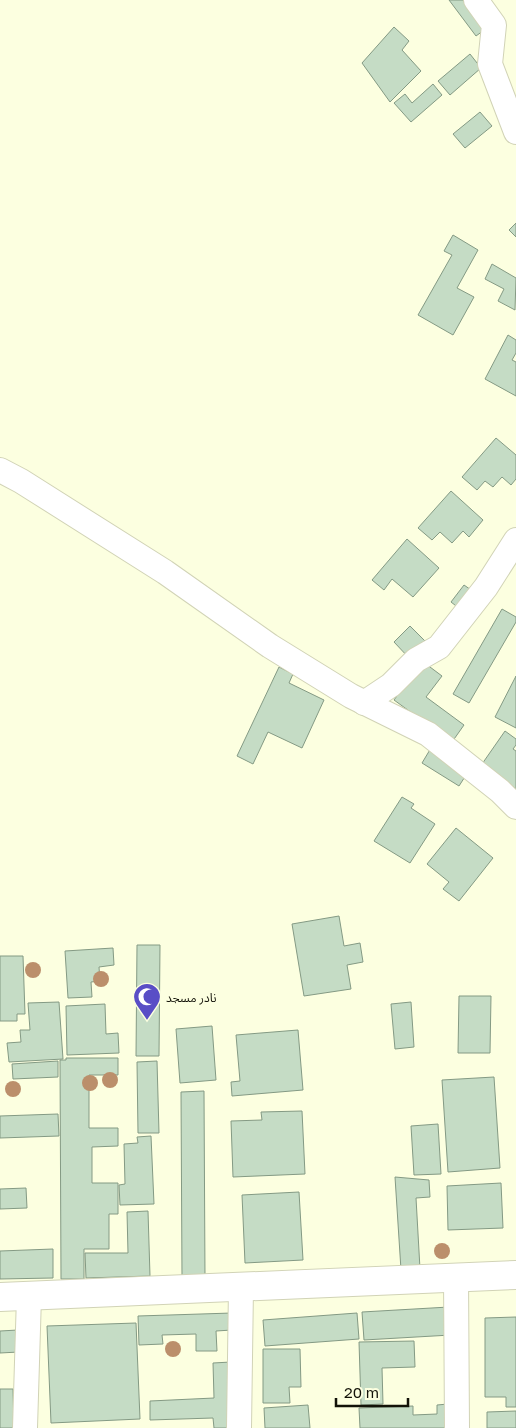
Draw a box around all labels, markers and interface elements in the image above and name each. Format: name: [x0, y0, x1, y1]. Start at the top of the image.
mosque icon: نادر مسجد: [132, 982, 162, 1021]
place label: نادر مسجد: [166, 990, 216, 1005]
scale bar: [336, 1376, 408, 1408]
text: 20 m: [344, 1383, 379, 1401]

